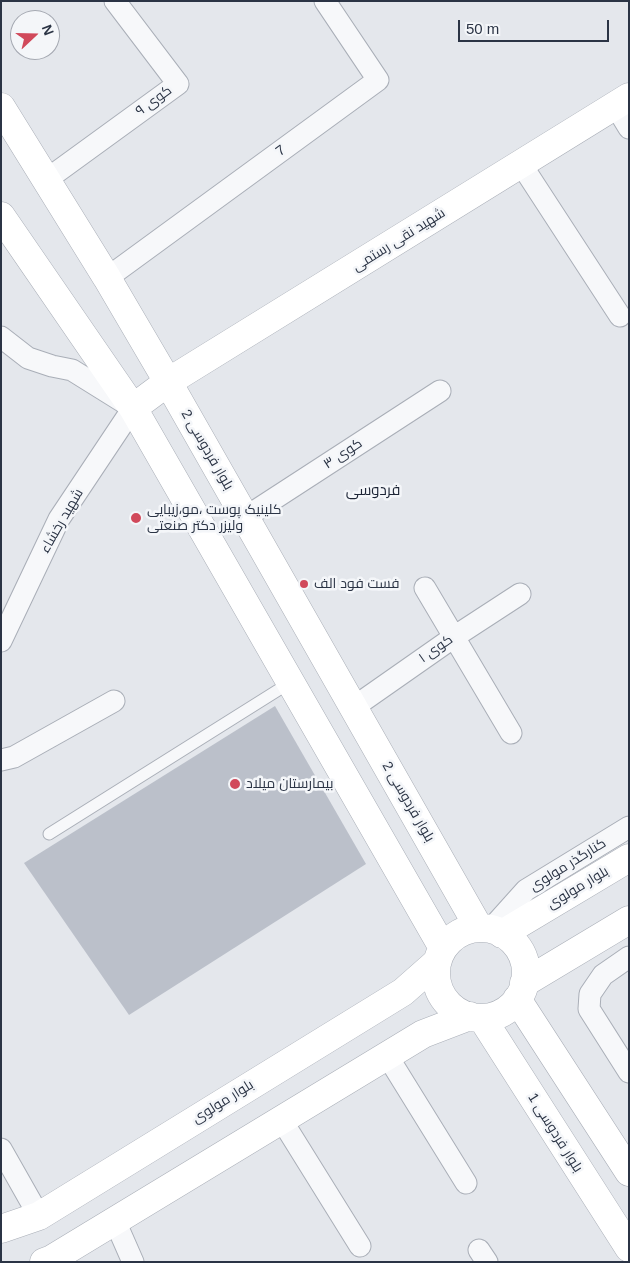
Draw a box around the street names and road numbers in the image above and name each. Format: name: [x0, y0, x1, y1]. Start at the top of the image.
street label: کوی ۹: [133, 82, 175, 120]
street label: 7: [273, 142, 289, 160]
street label: شهید نقی رستمی: [349, 205, 449, 275]
street label: بلوار فردوسی 2: [177, 407, 237, 493]
street label: کوی ۳: [321, 435, 365, 473]
street label: شهید رخشاء: [37, 486, 87, 556]
street label: کوی ۱: [416, 631, 456, 667]
street label: بلوار فردوسی 2: [378, 759, 438, 845]
street label: کنارگذر مولوی: [527, 835, 609, 895]
street label: بلوار مولوی: [544, 863, 612, 913]
street label: بلوار مولوی: [189, 1077, 257, 1127]
street label: بلوار فردوسی 1: [524, 1090, 586, 1176]

